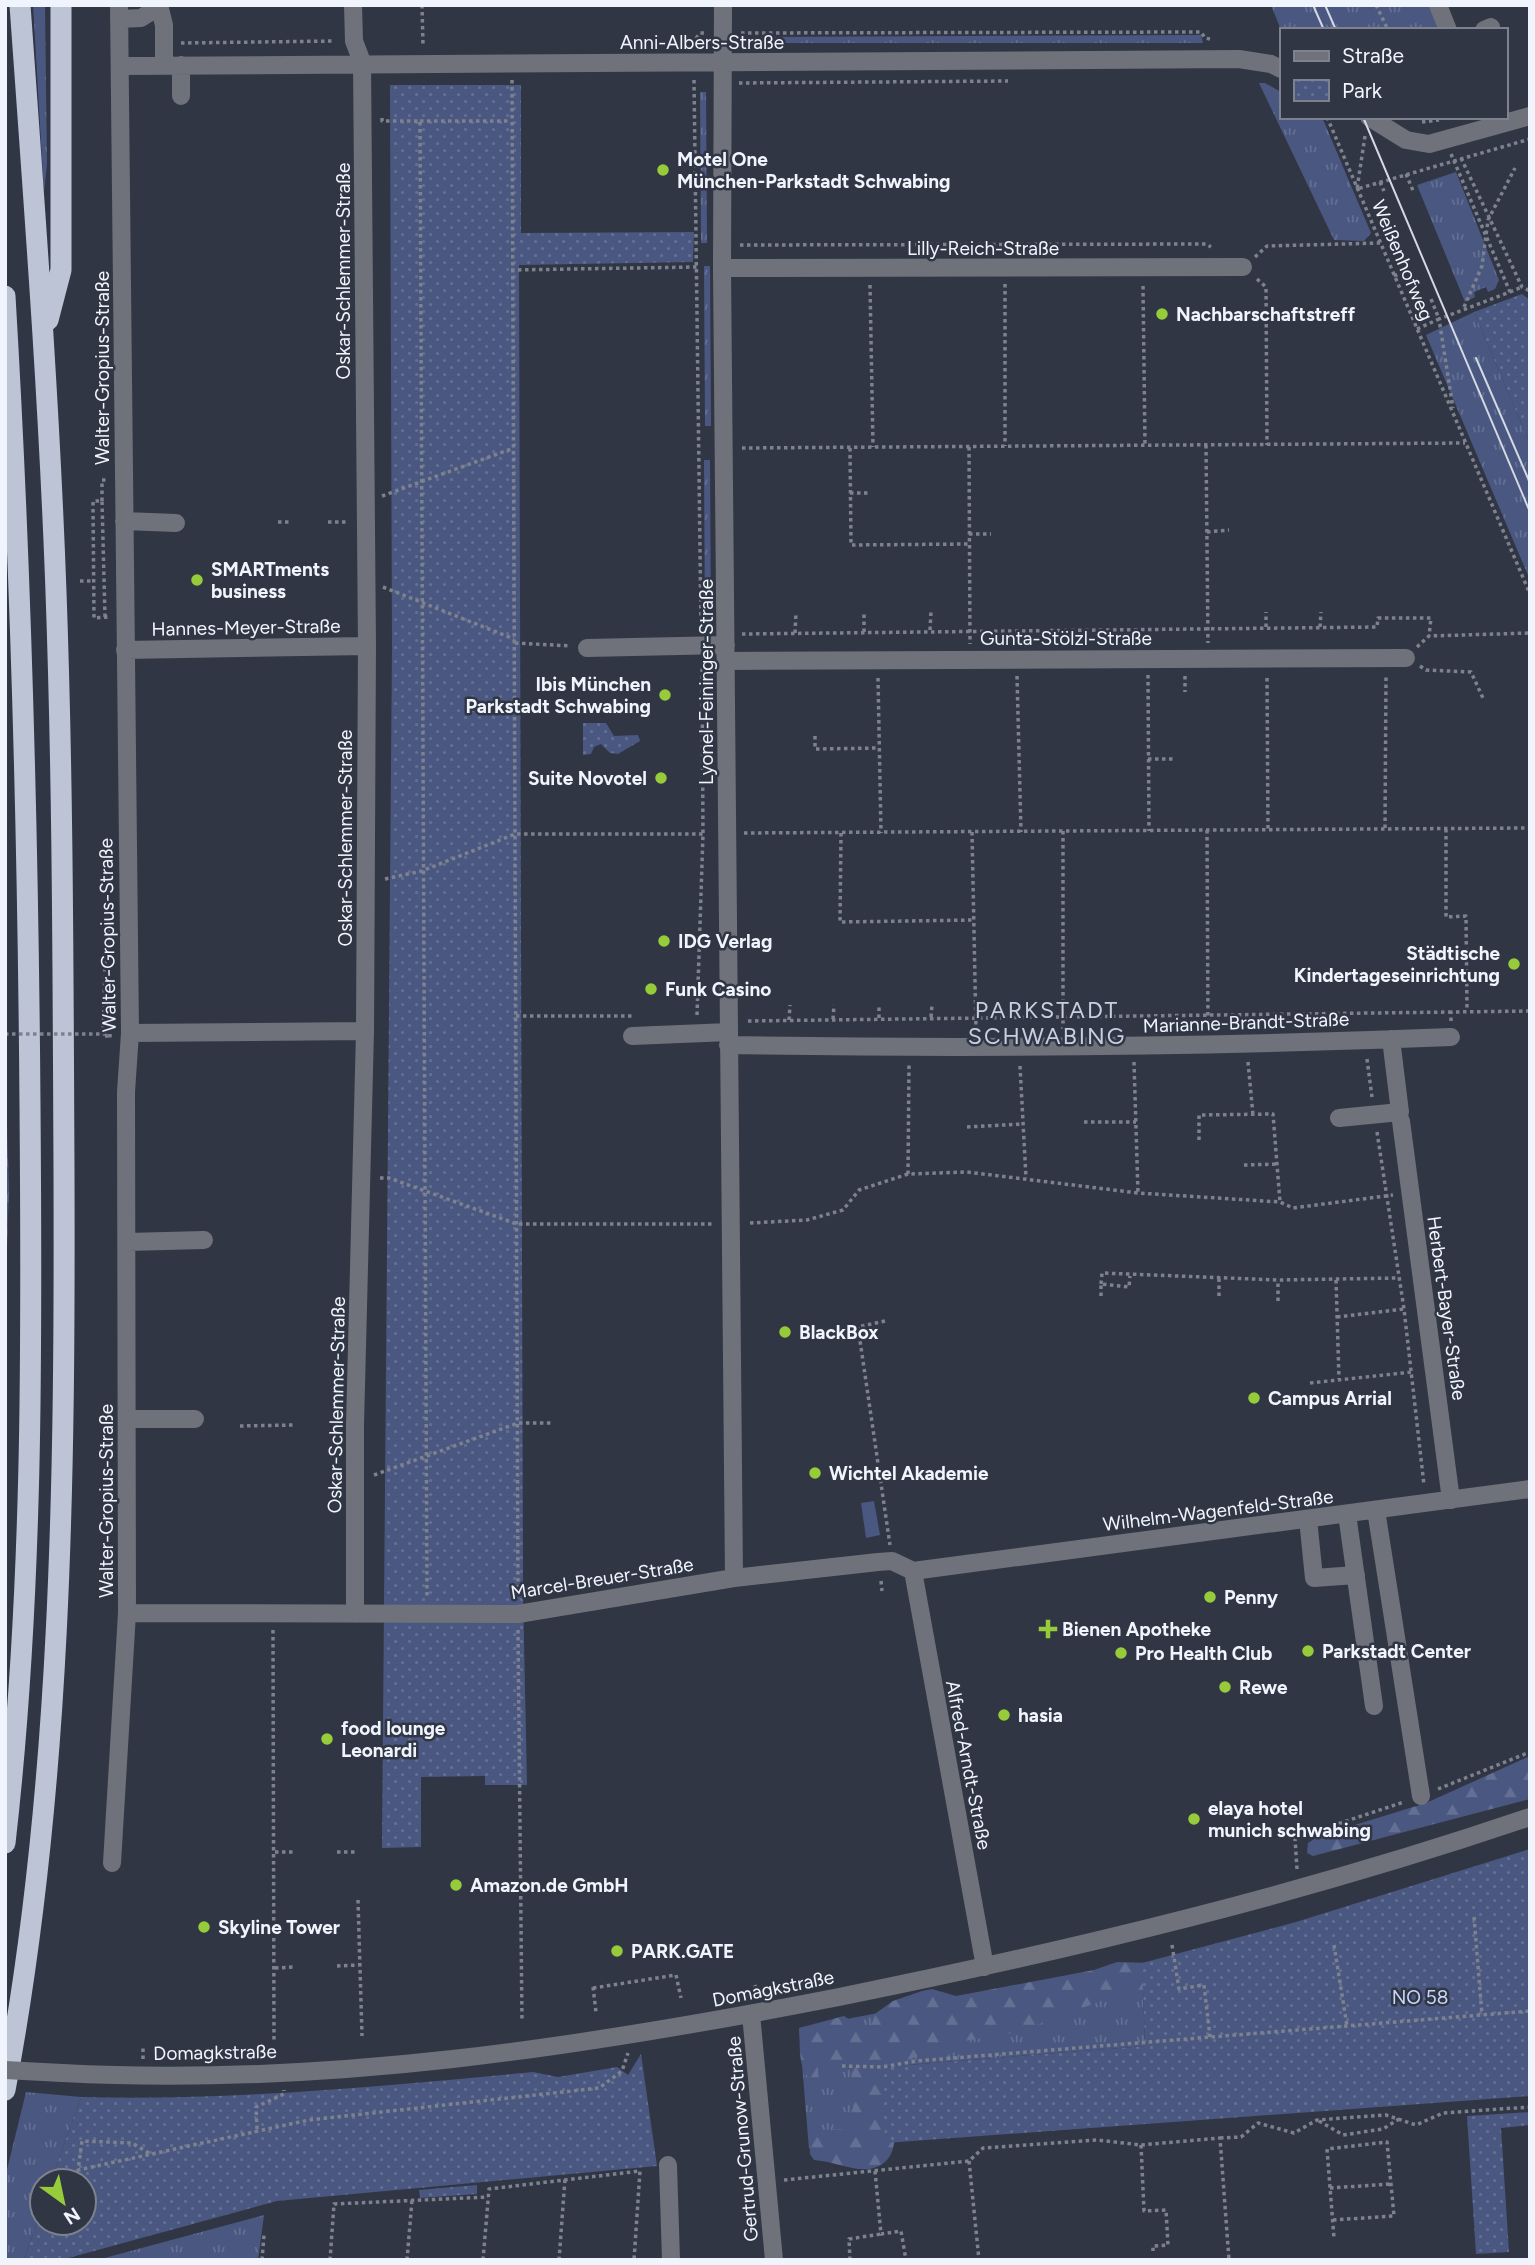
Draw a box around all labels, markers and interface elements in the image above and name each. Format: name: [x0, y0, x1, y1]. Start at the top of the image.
legend: [1280, 28, 1507, 119]
street label: Anni-Albers-Straße: [620, 31, 784, 54]
text: Straße: [1342, 43, 1404, 68]
text: Park: [1342, 78, 1383, 103]
place label: Motel One München-Parkstadt Schwabing: [677, 148, 951, 193]
marker: Motel One München-Parkstadt Schwabing: [655, 162, 671, 178]
street label: Oskar-Schlemmer-Straße: [332, 163, 355, 379]
street label: Weißenhofweg: [1367, 196, 1438, 324]
street label: Lilly-Reich-Straße: [907, 237, 1059, 260]
street label: Walter-Gropius-Straße: [91, 271, 114, 465]
place label: Nachbarschaftstreff: [1176, 303, 1356, 326]
marker: Nachbarschaftstreff: [1154, 306, 1170, 322]
place label: SMARTments business: [211, 558, 329, 603]
marker: SMARTments business: [189, 572, 205, 588]
street label: Lyonel-Feininger-Straße: [695, 579, 718, 785]
street label: Hannes-Meyer-Straße: [151, 614, 341, 641]
street label: Gunta-Stölzl-Straße: [980, 627, 1152, 650]
place label: Ibis München Parkstadt Schwabing: [466, 673, 651, 718]
marker: Ibis München Parkstadt Schwabing: [657, 687, 673, 703]
street label: Oskar-Schlemmer-Straße: [334, 730, 357, 946]
place label: Suite Novotel: [528, 767, 647, 790]
marker: Suite Novotel: [653, 770, 669, 786]
street label: Walter-Gropius-Straße: [94, 838, 121, 1032]
place label: IDG Verlag: [678, 930, 772, 953]
marker: IDG Verlag: [656, 933, 672, 949]
place label: Städtische Kindertageseinrichtung: [1294, 942, 1500, 987]
marker: Städtische Kindertageseinrichtung: [1506, 956, 1522, 972]
place label: Funk Casino: [665, 978, 771, 1001]
marker: Funk Casino: [643, 981, 659, 997]
district label: PARKSTADT SCHWABING: [968, 996, 1126, 1050]
street label: Marianne-Brandt-Straße: [1142, 1007, 1350, 1038]
street label: Herbert-Bayer-Straße: [1422, 1214, 1471, 1402]
street label: Oskar-Schlemmer-Straße: [323, 1296, 350, 1514]
place label: BlackBox: [799, 1321, 879, 1344]
marker: BlackBox: [777, 1324, 793, 1340]
place label: Campus Arrial: [1268, 1387, 1392, 1410]
marker: Campus Arrial: [1246, 1390, 1262, 1406]
street label: Walter-Gropius-Straße: [95, 1404, 118, 1598]
place label: Wichtel Akademie: [829, 1462, 989, 1485]
marker: Wichtel Akademie: [807, 1465, 823, 1481]
street label: Wilhelm-Wagenfeld-Straße: [1102, 1485, 1335, 1536]
street label: Marcel-Breuer-Straße: [509, 1553, 695, 1604]
place label: Penny: [1224, 1586, 1278, 1609]
marker: Penny: [1202, 1589, 1218, 1605]
place label: Bienen Apotheke: [1062, 1618, 1212, 1641]
marker: Bienen Apotheke: [1040, 1621, 1056, 1637]
place label: Parkstadt Center: [1322, 1640, 1471, 1663]
place label: Pro Health Club: [1135, 1642, 1272, 1665]
marker: Parkstadt Center: [1300, 1643, 1316, 1659]
marker: Pro Health Club: [1113, 1645, 1129, 1661]
place label: Rewe: [1239, 1676, 1288, 1699]
street label: Alfred-Arndt-Straße: [941, 1678, 996, 1852]
marker: Rewe: [1217, 1679, 1233, 1695]
place label: hasia: [1018, 1704, 1063, 1727]
marker: hasia: [996, 1707, 1012, 1723]
place label: food lounge Leonardi: [341, 1717, 446, 1762]
marker: food lounge Leonardi: [319, 1731, 335, 1747]
place label: elaya hotel munich schwabing: [1208, 1797, 1371, 1842]
marker: elaya hotel munich schwabing: [1186, 1811, 1202, 1827]
place label: Amazon.de GmbH: [470, 1874, 628, 1897]
marker: Amazon.de GmbH: [448, 1877, 464, 1893]
place label: Skyline Tower: [218, 1916, 340, 1939]
marker: Skyline Tower: [196, 1919, 212, 1935]
place label: PARK.GATE: [631, 1940, 734, 1963]
marker: PARK.GATE: [609, 1943, 625, 1959]
street label: Domagkstraße: [710, 1965, 836, 2012]
park label: NO 58: [1392, 1986, 1448, 2009]
street label: Gertrud-Grunow-Straße: [722, 2035, 763, 2243]
street label: Domagkstraße: [153, 2040, 277, 2065]
north arrow: [28, 2167, 98, 2237]
text: N: [60, 2202, 84, 2229]

